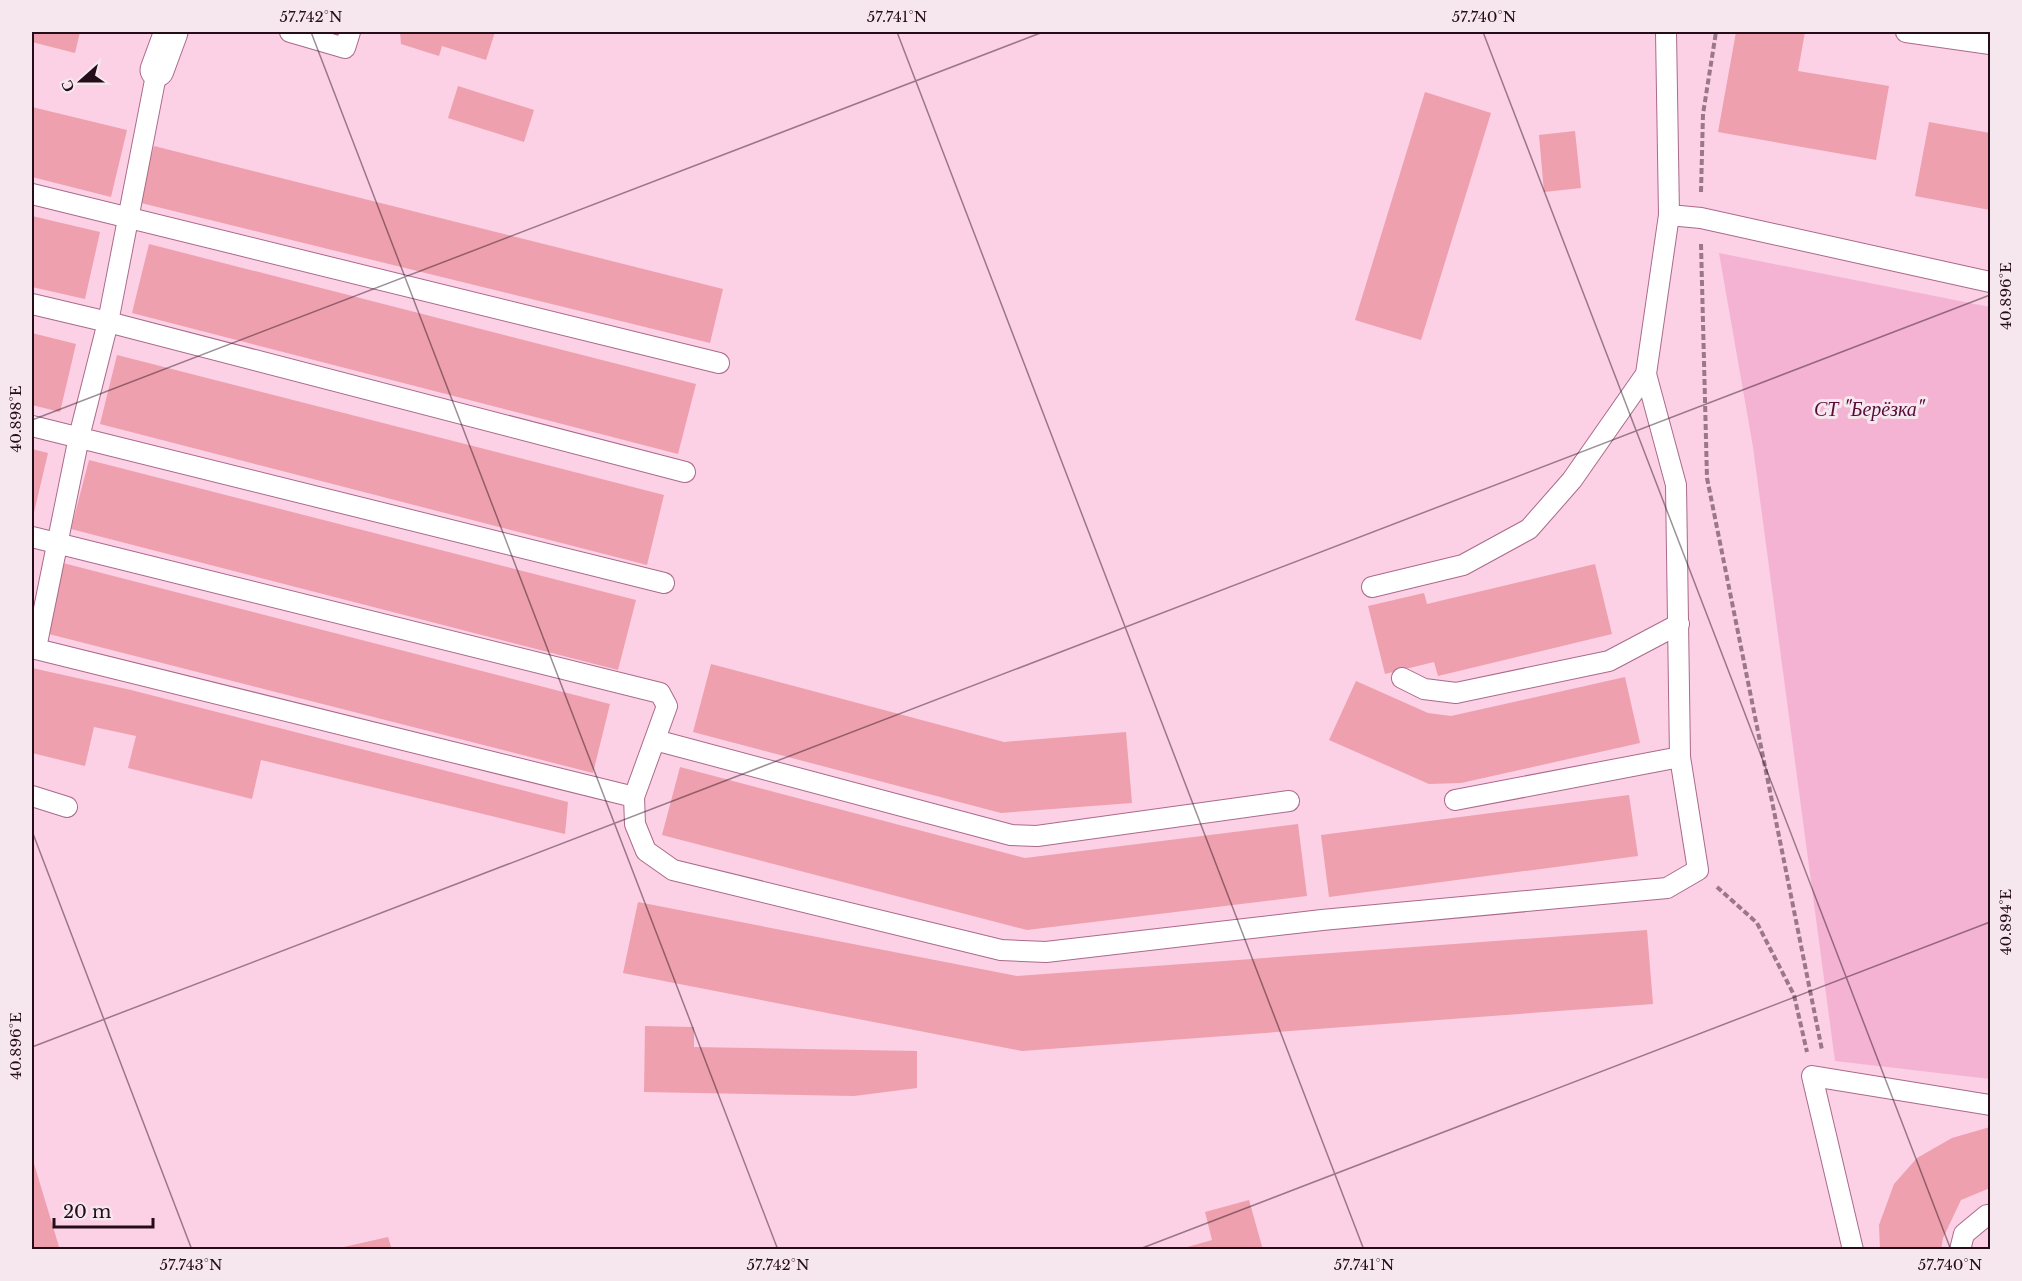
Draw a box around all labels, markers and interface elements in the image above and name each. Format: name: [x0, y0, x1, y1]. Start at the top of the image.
text: 57.742°N: [280, 7, 342, 26]
text: 57.741°N: [867, 7, 927, 26]
text: 57.740°N: [1452, 7, 1516, 26]
north arrow: [51, 51, 111, 111]
text: С: [56, 77, 78, 95]
text: 40.896°E: [1996, 262, 2015, 330]
text: 40.898°E: [6, 385, 25, 453]
park label: СТ "Берёзка": [1814, 397, 1926, 421]
text: 40.894°E: [1996, 889, 2015, 955]
text: 40.896°E: [6, 1012, 25, 1080]
scale bar: [54, 1191, 153, 1229]
text: 20 m: [63, 1201, 111, 1223]
text: 57.743°N: [160, 1255, 222, 1274]
text: 57.742°N: [747, 1255, 809, 1274]
text: 57.741°N: [1334, 1255, 1394, 1274]
text: 57.740°N: [1918, 1255, 1982, 1274]

